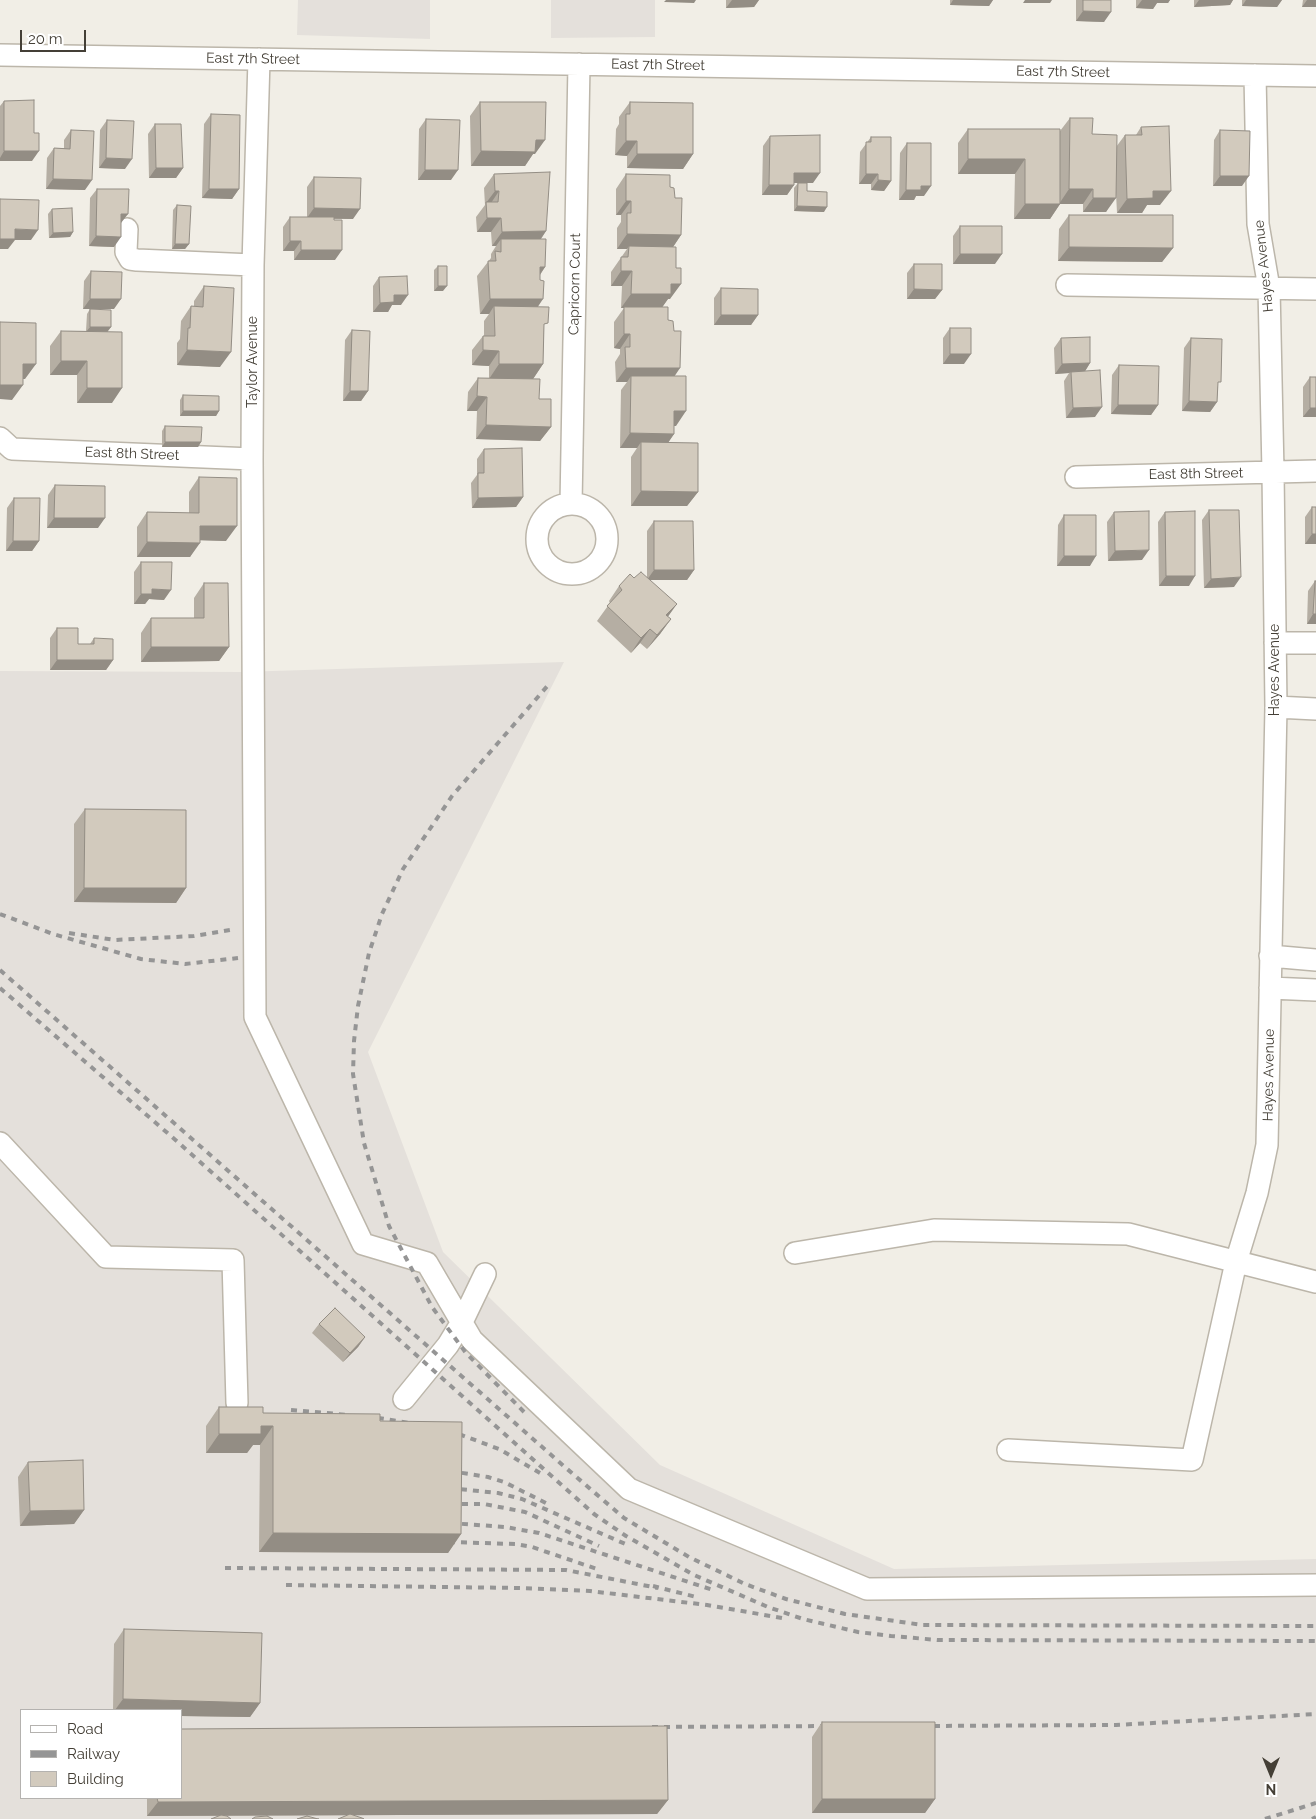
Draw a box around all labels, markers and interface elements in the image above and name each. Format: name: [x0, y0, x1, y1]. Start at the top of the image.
scale bar: [22, 20, 89, 52]
text: 20 m: [28, 30, 63, 48]
street label: East 7th Street: [206, 50, 300, 68]
street label: East 7th Street: [611, 56, 705, 74]
street label: East 7th Street: [1016, 63, 1110, 81]
street label: Hayes Avenue: [1251, 219, 1277, 313]
street label: Capricorn Court: [566, 233, 584, 335]
street label: Taylor Avenue: [245, 316, 261, 408]
street label: East 8th Street: [84, 444, 180, 464]
street label: East 8th Street: [1149, 465, 1243, 483]
street label: Hayes Avenue: [1267, 624, 1283, 716]
street label: Hayes Avenue: [1260, 1029, 1278, 1121]
legend: [20, 1709, 182, 1799]
text: Road: [67, 1720, 103, 1738]
text: Railway: [67, 1745, 120, 1763]
north arrow: [1246, 1749, 1296, 1799]
text: Building: [67, 1770, 124, 1788]
text: N: [1266, 1781, 1276, 1797]

